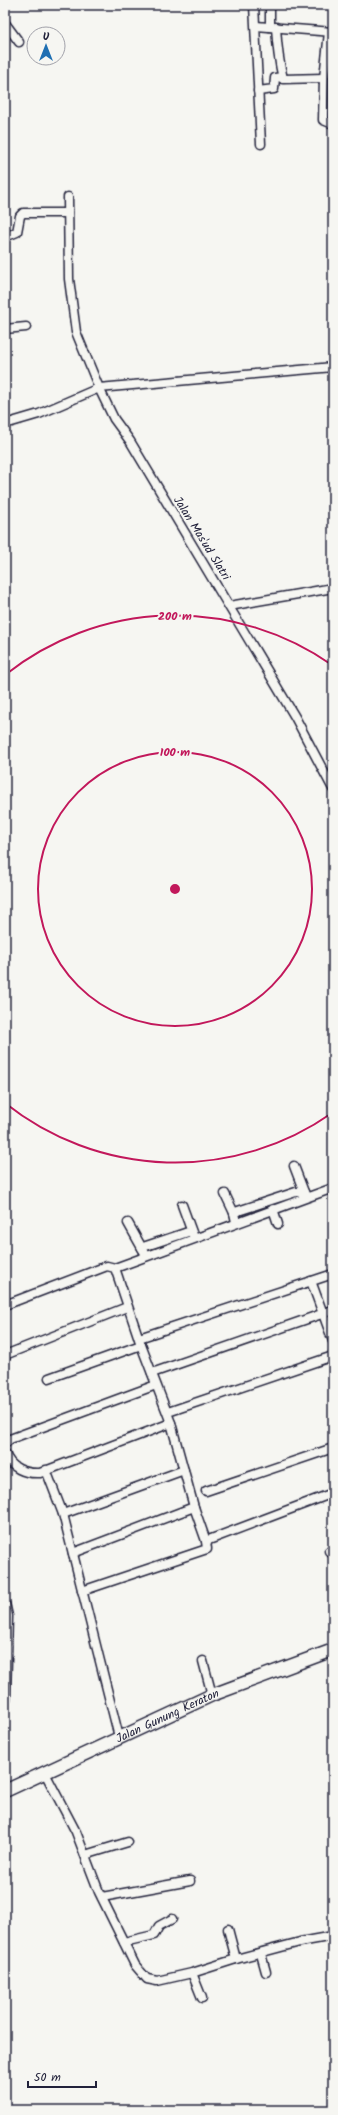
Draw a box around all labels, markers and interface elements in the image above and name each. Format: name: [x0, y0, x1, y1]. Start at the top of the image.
north arrow: [26, 26, 66, 66]
text: U: [43, 28, 50, 46]
street label: Jalan Mas'ud Slatri: [168, 493, 236, 585]
text: 200 m: [158, 607, 192, 626]
text: 100 m: [160, 743, 190, 762]
centre of rings: [168, 882, 182, 896]
street label: Jalan Gunung Keraton: [113, 1684, 222, 1748]
scale bar: [28, 2063, 96, 2089]
text: 50 m: [34, 2068, 61, 2087]

